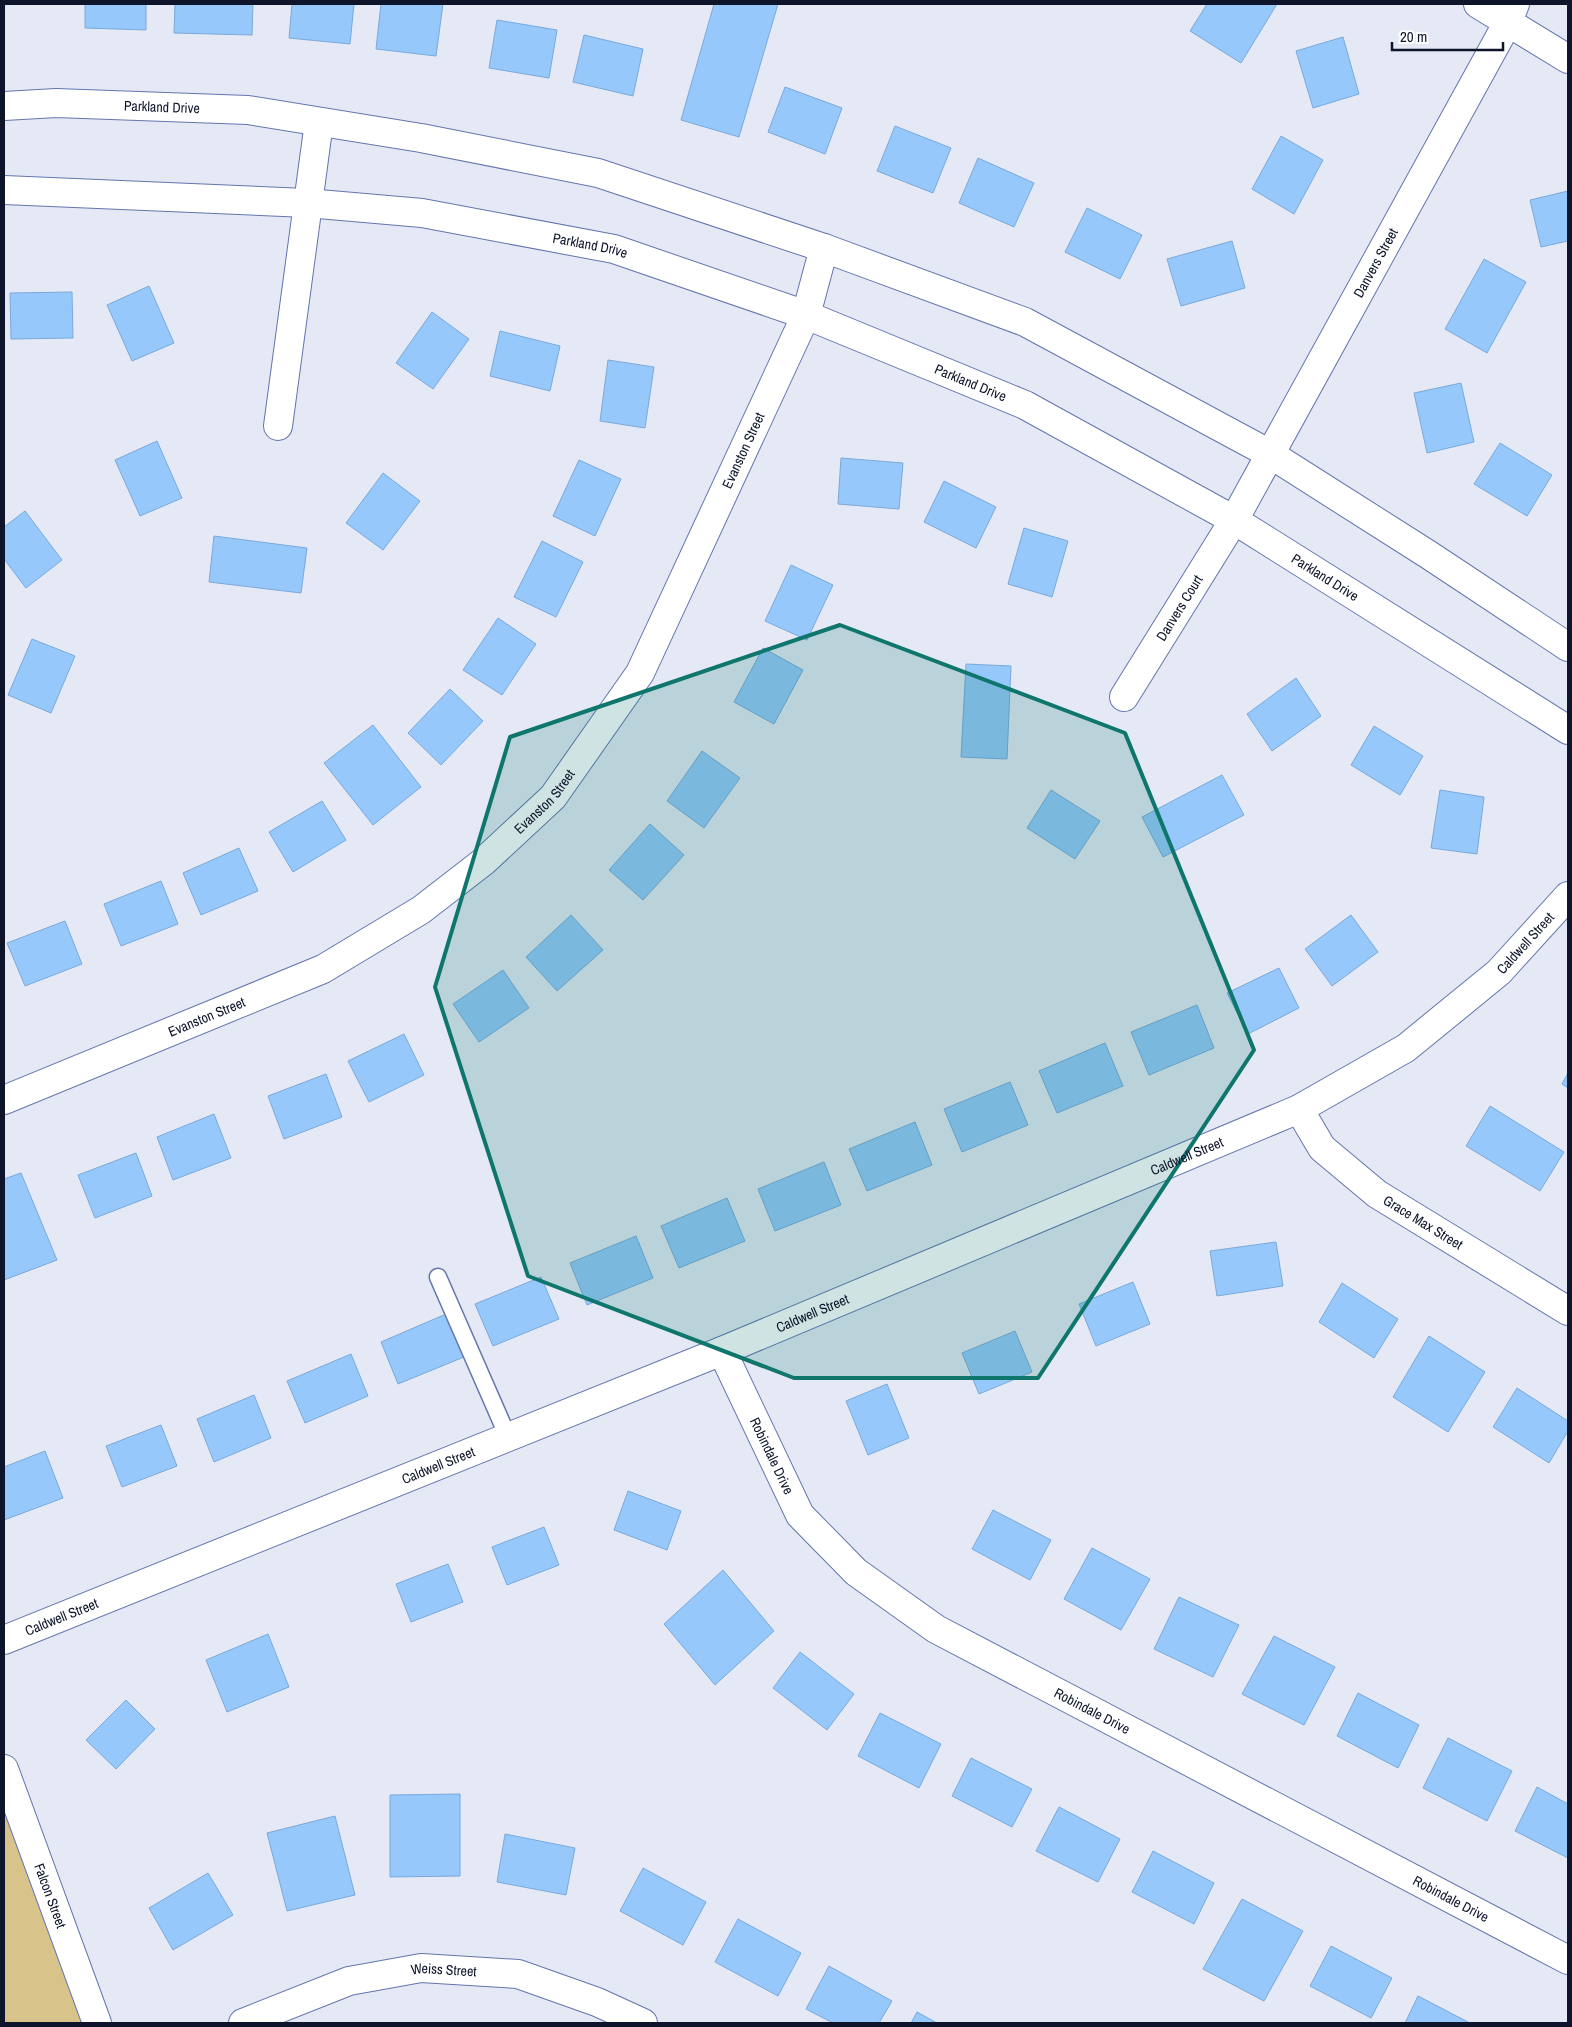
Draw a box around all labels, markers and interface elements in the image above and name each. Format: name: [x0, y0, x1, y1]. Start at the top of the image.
scale bar: [1392, 20, 1503, 52]
text: 20 m: [1400, 26, 1427, 47]
street label: Parkland Drive: [124, 96, 200, 117]
street label: Danvers Street: [1349, 225, 1402, 301]
street label: Parkland Drive: [551, 229, 630, 262]
street label: Parkland Drive: [932, 360, 1009, 405]
street label: Evanston Street: [718, 410, 769, 491]
street label: Parkland Drive: [1288, 549, 1362, 605]
street label: Danvers Court: [1152, 572, 1207, 644]
street label: Evanston Street: [510, 766, 579, 838]
street label: Caldwell Street: [1493, 908, 1558, 978]
street label: Evanston Street: [165, 993, 248, 1041]
street label: Caldwell Street: [1148, 1133, 1226, 1179]
street label: Grace Max Street: [1380, 1191, 1466, 1253]
street label: Caldwell Street: [773, 1290, 852, 1336]
street label: Robindale Drive: [746, 1414, 798, 1497]
street label: Caldwell Street: [399, 1442, 477, 1488]
street label: Caldwell Street: [22, 1594, 101, 1640]
street label: Robindale Drive: [1051, 1684, 1133, 1738]
street label: Falcon Street: [30, 1861, 71, 1931]
street label: Robindale Drive: [1410, 1871, 1492, 1926]
street label: Weiss Street: [410, 1959, 477, 1980]

